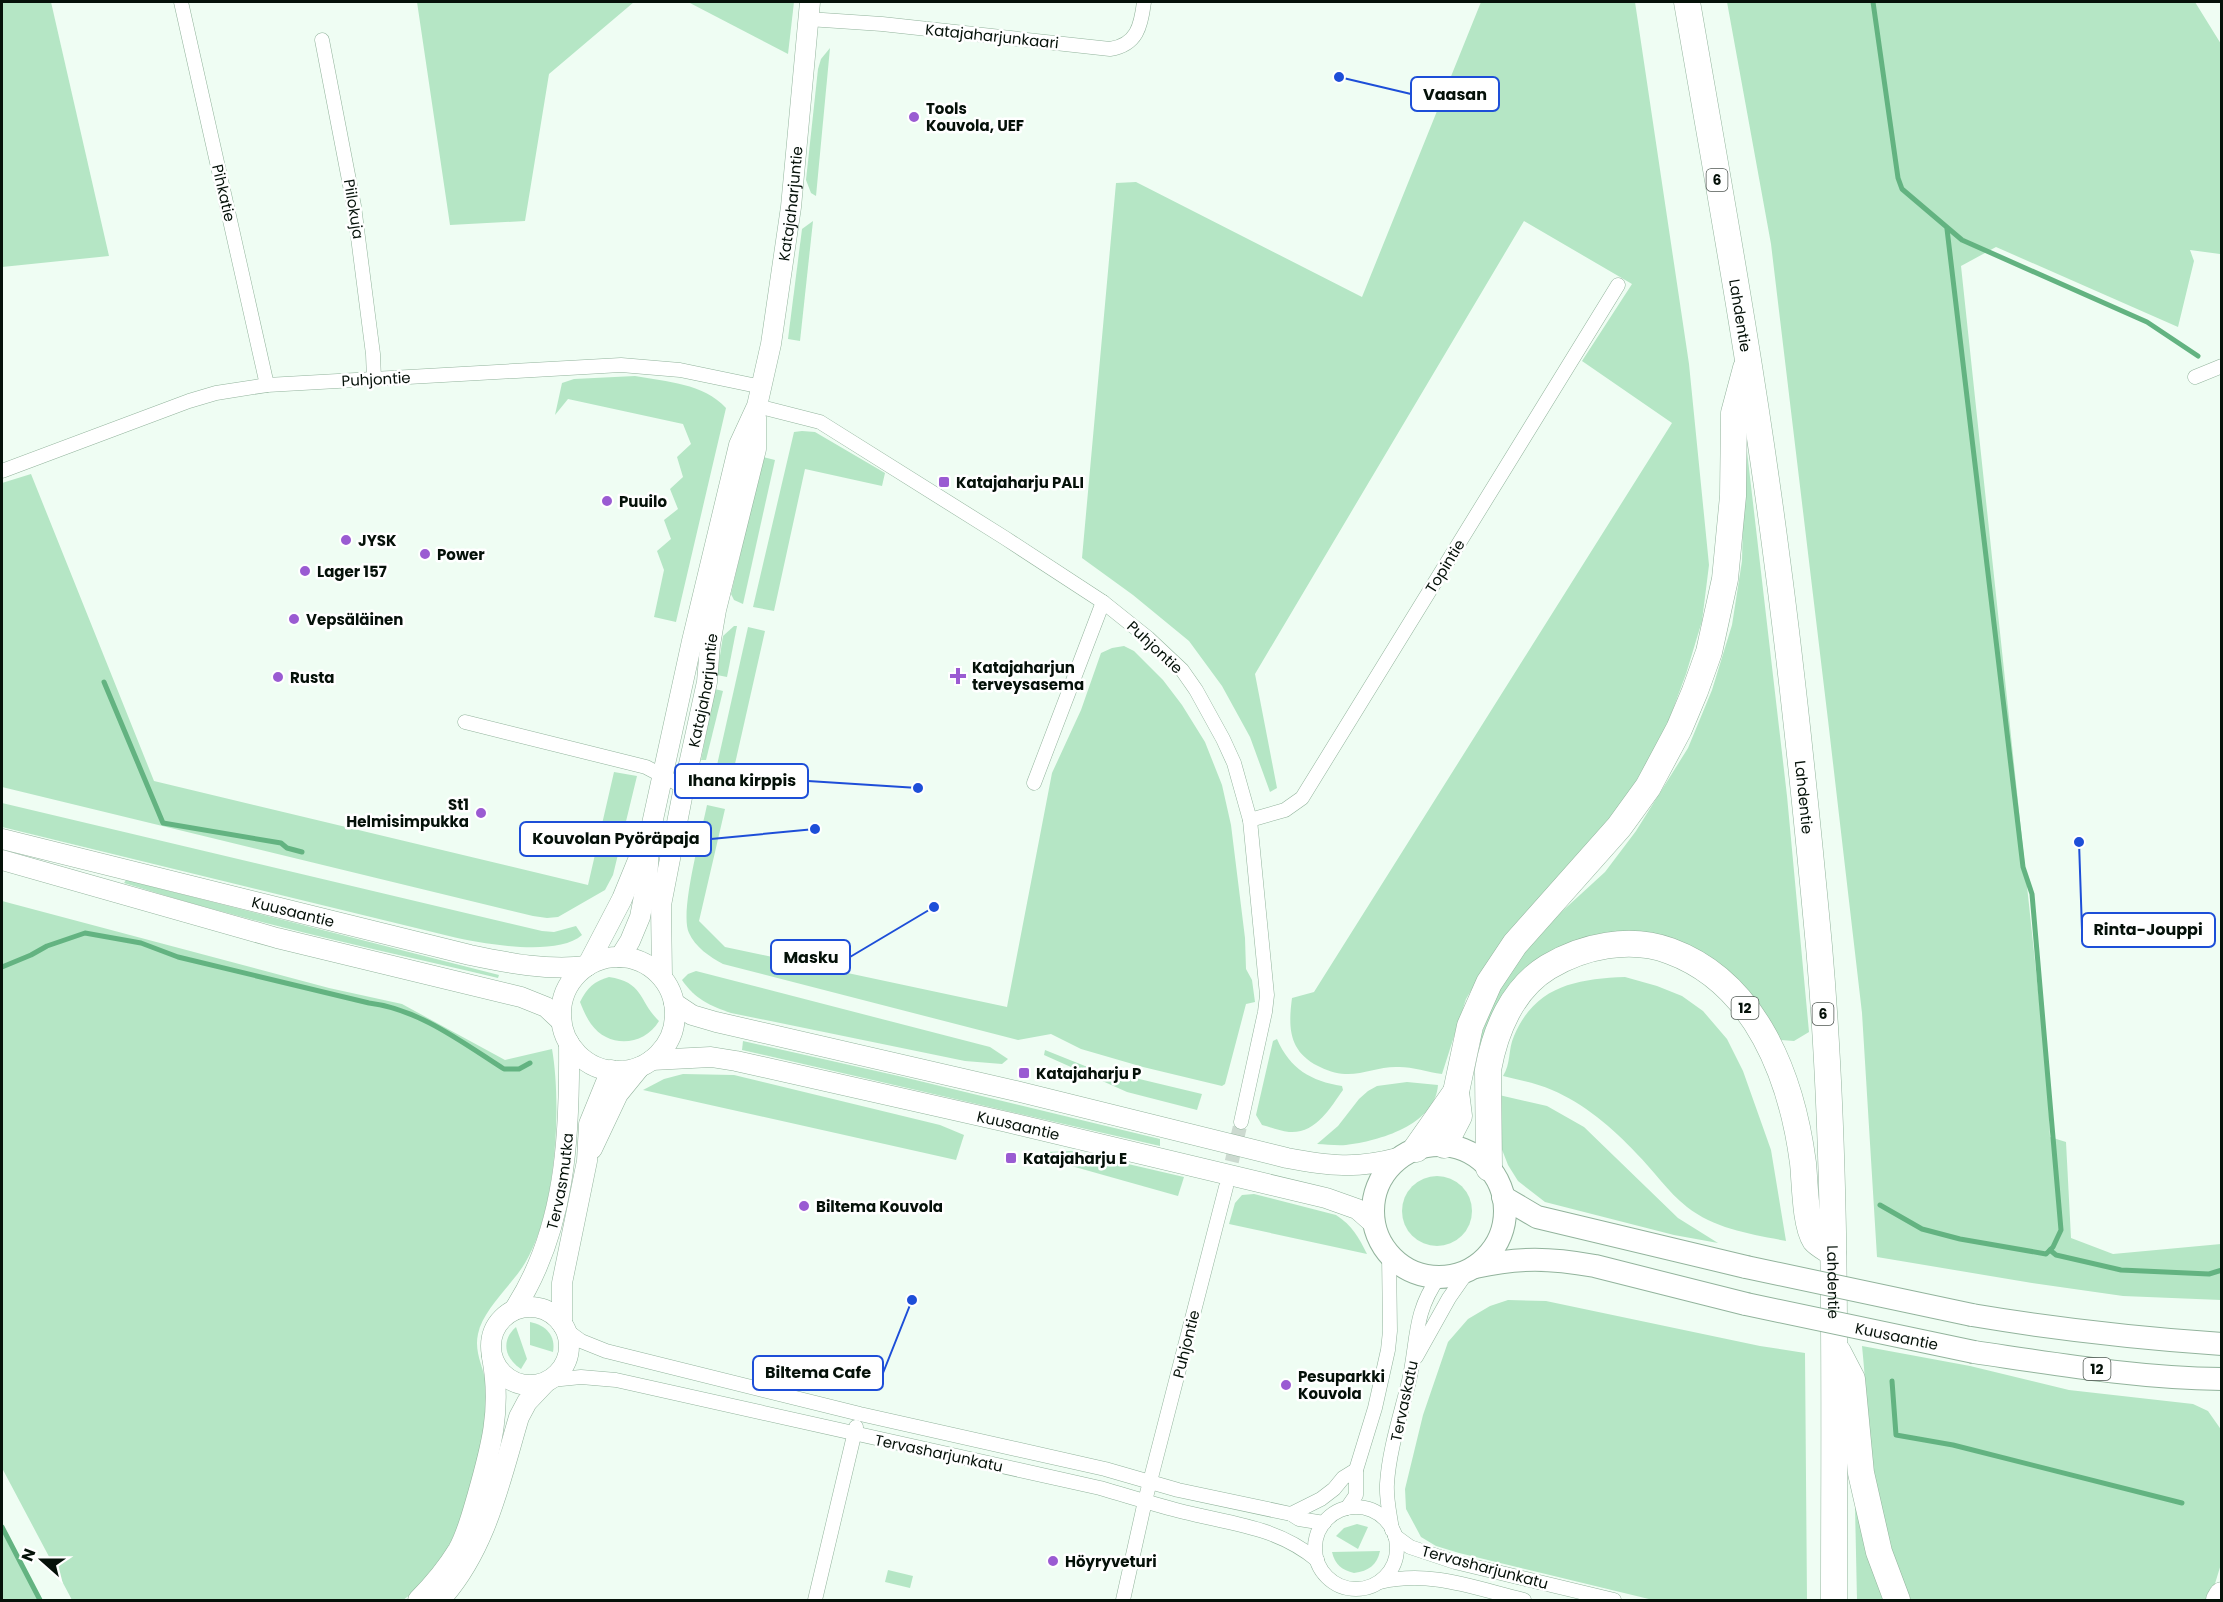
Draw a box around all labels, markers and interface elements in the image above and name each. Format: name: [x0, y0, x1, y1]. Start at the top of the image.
street label: Katajaharjunkaari: [924, 19, 1060, 53]
callout: Vaasan: [1411, 77, 1499, 111]
text: Vaasan: [1423, 83, 1487, 106]
place label: Tools Kouvola, UEF: [926, 98, 1024, 136]
marker: Tools Kouvola, UEF: [907, 110, 921, 124]
street label: Katajaharjuntie: [773, 145, 807, 262]
street label: Pihkatie: [207, 162, 241, 224]
road number: 6: [1706, 169, 1728, 191]
street label: Piilokuja: [339, 177, 369, 241]
street label: Lahdentie: [1724, 277, 1757, 353]
street label: Puhjontie: [341, 367, 411, 391]
place label: Katajaharju PALI: [956, 472, 1084, 493]
marker: Katajaharju PALI: [937, 475, 951, 489]
place label: Puuilo: [619, 491, 667, 512]
marker: Puuilo: [600, 494, 614, 508]
place label: JYSK: [358, 530, 397, 551]
marker: JYSK: [339, 533, 353, 547]
street label: Topintie: [1420, 535, 1470, 597]
place label: Power: [437, 544, 485, 565]
marker: Power: [418, 547, 432, 561]
place label: Lager 157: [317, 561, 387, 582]
marker: Lager 157: [298, 564, 312, 578]
place label: Vepsäläinen: [306, 609, 403, 630]
marker: Vepsäläinen: [287, 612, 301, 626]
street label: Puhjontie: [1123, 616, 1187, 678]
street label: Katajaharjuntie: [683, 632, 722, 749]
place label: Katajaharjun terveysasema: [972, 657, 1084, 695]
place label: Rusta: [290, 667, 335, 688]
marker: Katajaharjun terveysasema: [949, 667, 967, 685]
marker: Rusta: [271, 670, 285, 684]
street label: Lahdentie: [1790, 759, 1819, 835]
callout: Ihana kirppis: [675, 764, 808, 798]
text: Ihana kirppis: [688, 769, 796, 792]
place label: St1 Helmisimpukka: [346, 794, 469, 832]
marker: St1 Helmisimpukka: [474, 806, 488, 820]
callout: Kouvolan Pyöräpaja: [520, 822, 711, 856]
text: Kouvolan Pyöräpaja: [532, 827, 700, 850]
street label: Kuusaantie: [250, 891, 337, 932]
callout: Rinta-Jouppi: [2082, 913, 2215, 947]
text: Rinta-Jouppi: [2093, 918, 2203, 941]
callout: Masku: [771, 940, 850, 974]
text: Masku: [783, 946, 839, 969]
road number: 12: [1732, 997, 1758, 1019]
road number: 6: [1812, 1003, 1834, 1025]
place label: Katajaharju P: [1036, 1063, 1141, 1084]
marker: Katajaharju P: [1017, 1066, 1031, 1080]
street label: Kuusaantie: [975, 1105, 1062, 1145]
street label: Tervasmutka: [541, 1132, 577, 1232]
place label: Katajaharju E: [1023, 1148, 1127, 1169]
marker: Katajaharju E: [1004, 1151, 1018, 1165]
place label: Biltema Kouvola: [816, 1196, 943, 1217]
marker: Biltema Kouvola: [797, 1199, 811, 1213]
street label: Lahdentie: [1823, 1245, 1845, 1319]
street label: Puhjontie: [1167, 1308, 1205, 1380]
street label: Kuusaantie: [1853, 1317, 1940, 1355]
callout: Biltema Cafe: [753, 1356, 883, 1390]
road number: 12: [2084, 1358, 2110, 1380]
street label: Tervaskatu: [1385, 1359, 1423, 1443]
text: Biltema Cafe: [765, 1361, 871, 1384]
place label: Pesuparkki Kouvola: [1298, 1366, 1385, 1404]
marker: Pesuparkki Kouvola: [1279, 1378, 1293, 1392]
street label: Tervasharjunkatu: [873, 1429, 1005, 1477]
north arrow: [12, 1530, 72, 1590]
street label: Tervasharjunkatu: [1419, 1540, 1551, 1594]
text: N: [16, 1545, 41, 1565]
place label: Höyryveturi: [1065, 1551, 1157, 1572]
marker: Höyryveturi: [1046, 1554, 1060, 1568]

